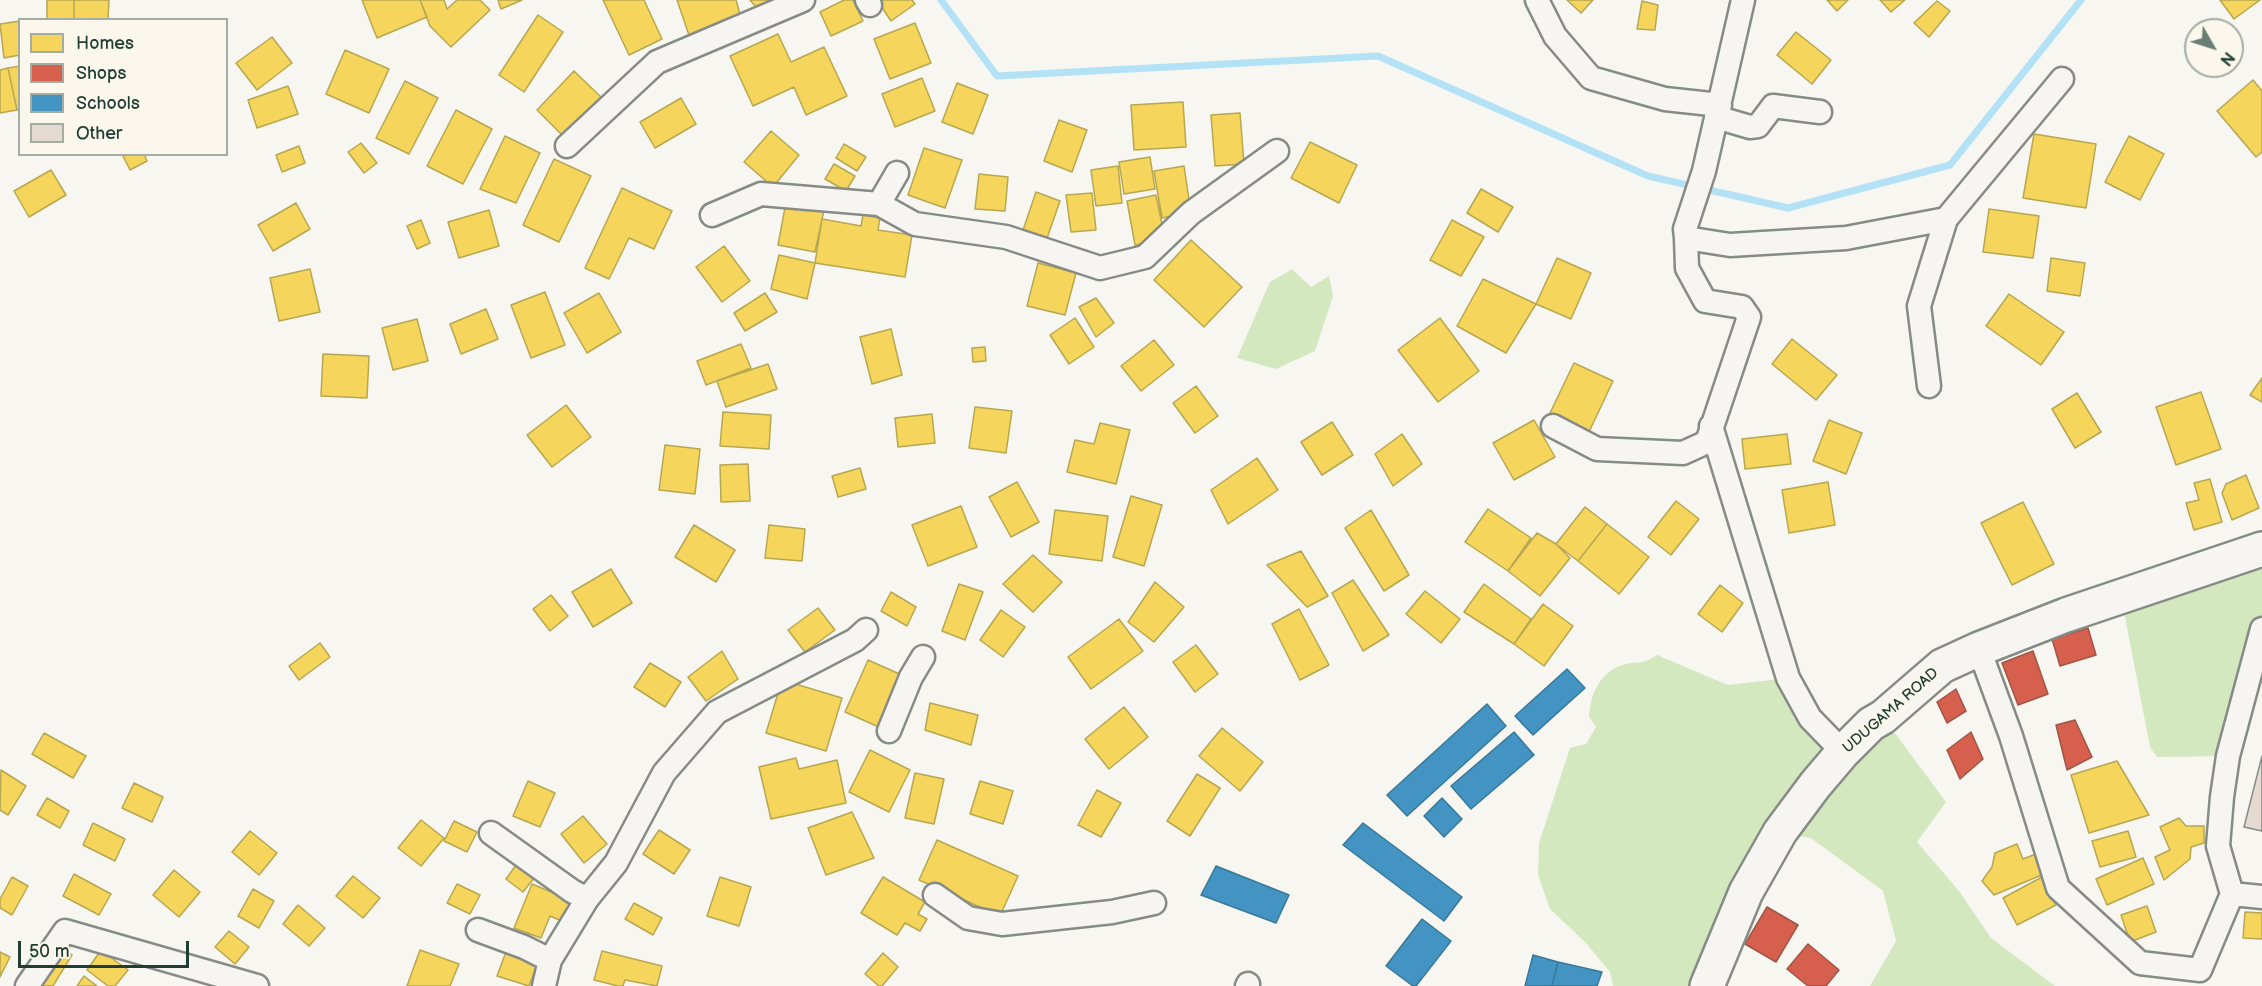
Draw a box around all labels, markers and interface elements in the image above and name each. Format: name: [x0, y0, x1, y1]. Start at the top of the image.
legend: [18, 18, 228, 156]
north arrow: [2184, 18, 2244, 78]
text: Homes: [76, 33, 134, 54]
text: N: [2216, 48, 2238, 69]
text: Shops: [76, 63, 126, 84]
text: Schools: [76, 93, 140, 114]
text: Other: [76, 123, 122, 144]
street label: UDUGAMA ROAD: [1839, 665, 1943, 757]
scale bar: [21, 929, 192, 967]
text: 50 m: [29, 941, 70, 962]

